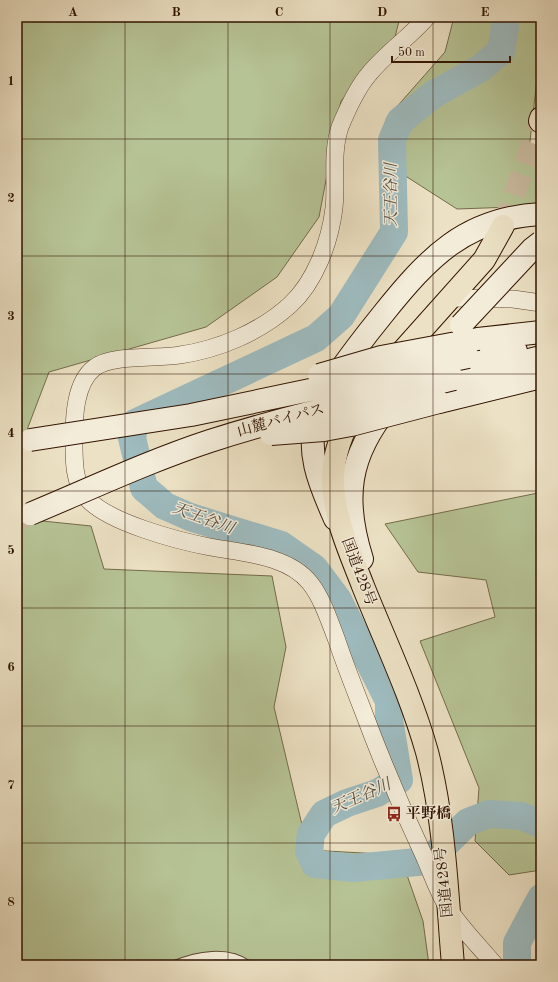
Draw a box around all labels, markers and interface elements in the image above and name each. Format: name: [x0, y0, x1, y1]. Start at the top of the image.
text: A: [68, 6, 78, 19]
text: B: [171, 6, 181, 19]
text: C: [275, 6, 283, 19]
text: D: [377, 6, 387, 19]
text: E: [481, 6, 490, 19]
scale bar: [392, 38, 510, 64]
text: 50 m: [398, 46, 425, 59]
text: 1: [7, 75, 15, 88]
water label: 天王谷川: [382, 161, 400, 227]
text: 2: [7, 192, 15, 205]
text: 3: [7, 310, 15, 323]
street label: 山麓バイパス: [235, 400, 326, 440]
text: 4: [7, 427, 15, 440]
water label: 天王谷川: [170, 499, 238, 538]
street label: 国道428号: [338, 535, 380, 608]
text: 5: [7, 544, 15, 557]
text: 6: [7, 661, 15, 674]
water label: 天王谷川: [328, 774, 395, 817]
text: 7: [7, 779, 15, 792]
bus stop icon: 平野橋: [385, 805, 403, 823]
place label: 平野橋: [406, 805, 451, 822]
street label: 国道428号: [432, 846, 456, 918]
text: 8: [7, 896, 15, 909]

